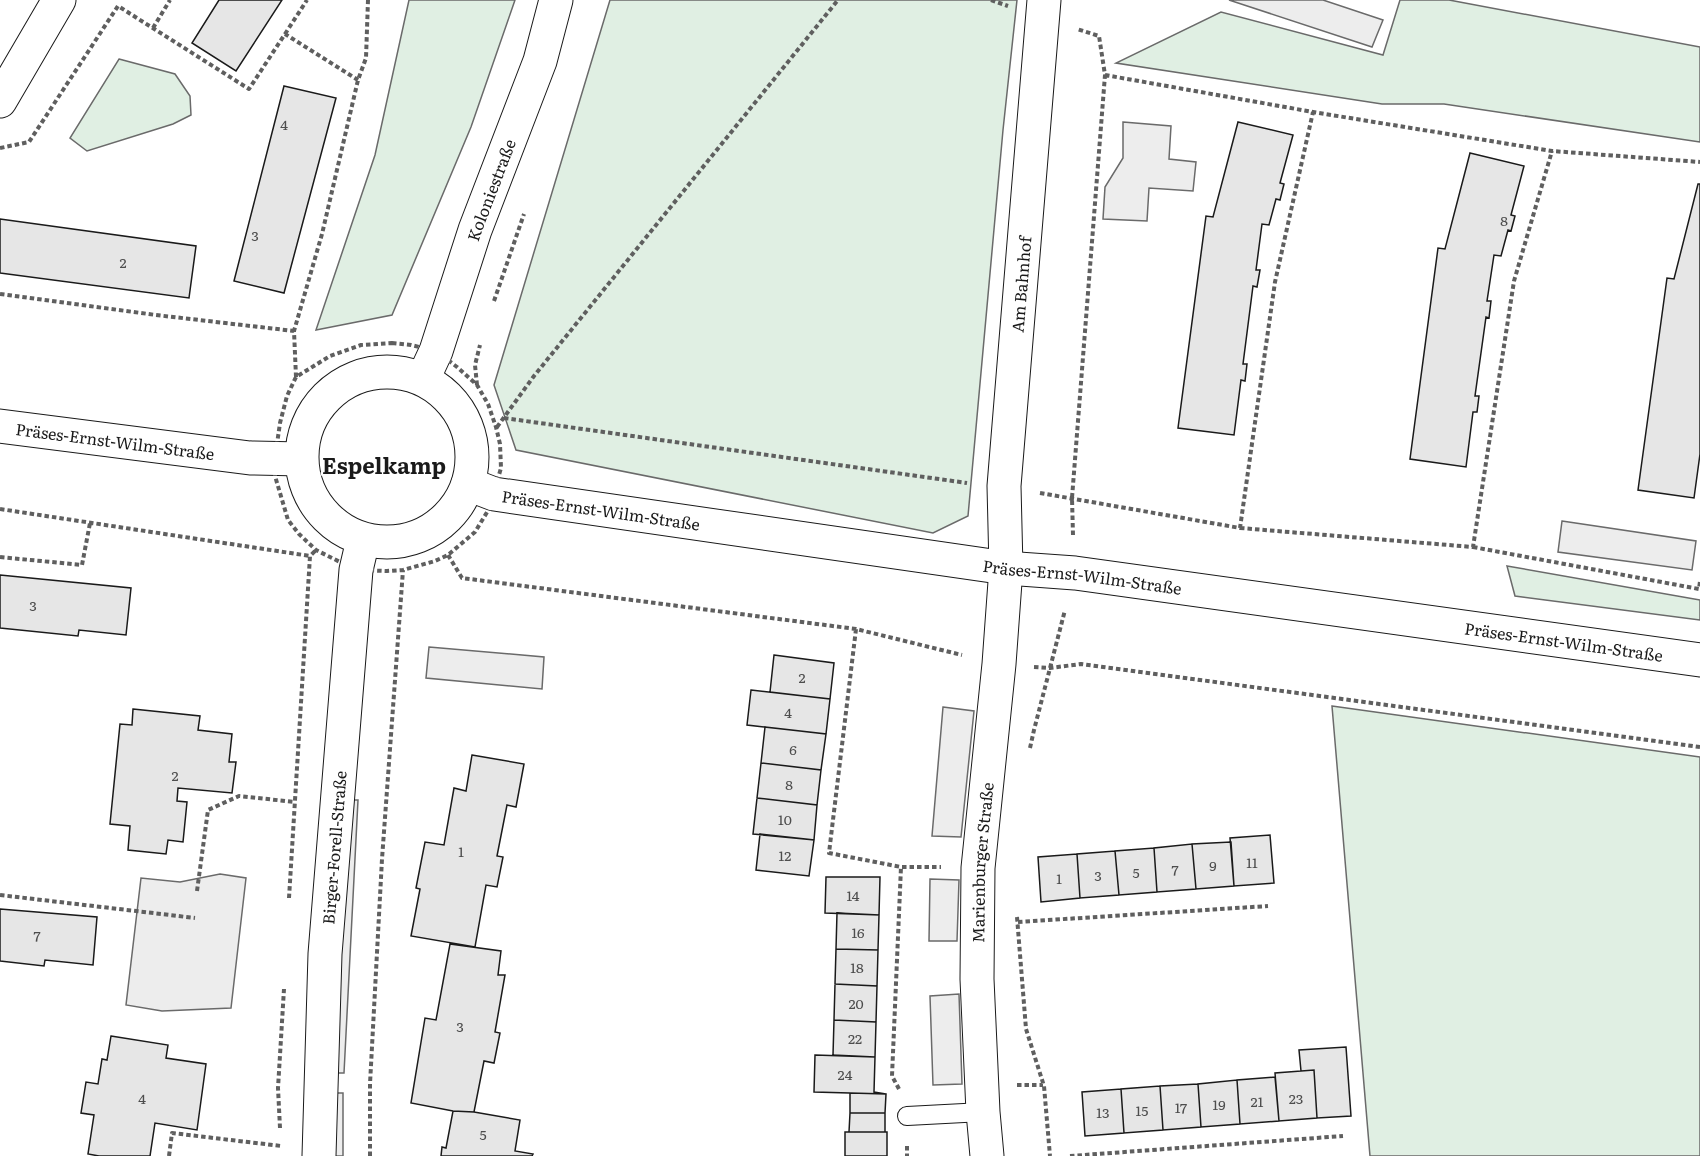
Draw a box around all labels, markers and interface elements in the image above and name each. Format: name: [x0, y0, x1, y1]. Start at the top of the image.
house number: 4: [280, 114, 288, 134]
street label: Koloniestraße: [460, 135, 521, 244]
house number: 8: [1500, 210, 1508, 230]
house number: 3: [251, 225, 259, 245]
street label: Am Bahnhof: [1005, 233, 1037, 333]
house number: 2: [119, 252, 127, 272]
street label: Präses-Ernst-Wilm-Straße: [14, 416, 216, 465]
district label: Espelkamp: [322, 448, 446, 481]
street label: Präses-Ernst-Wilm-Straße: [500, 483, 702, 536]
street label: Präses-Ernst-Wilm-Straße: [981, 553, 1183, 600]
house number: 3: [29, 595, 37, 615]
street label: Präses-Ernst-Wilm-Straße: [1463, 615, 1665, 667]
house number: 2: [798, 667, 806, 687]
house number: 4: [784, 702, 792, 722]
house number: 6: [789, 739, 797, 759]
house number: 2: [171, 765, 179, 785]
street label: Birger-Forell-Straße: [315, 770, 352, 925]
house number: 8: [785, 774, 793, 794]
street label: Marienburger Straße: [965, 781, 999, 943]
house number: 10: [778, 809, 792, 829]
house number: 1: [458, 841, 464, 861]
house number: 12: [779, 845, 791, 865]
house number: 11: [1246, 852, 1258, 872]
house number: 9: [1209, 855, 1217, 875]
house number: 7: [1171, 859, 1179, 879]
house number: 5: [1132, 862, 1140, 882]
house number: 3: [1094, 865, 1102, 885]
house number: 1: [1056, 868, 1062, 888]
house number: 14: [847, 885, 860, 905]
house number: 16: [851, 922, 865, 942]
house number: 7: [33, 925, 41, 945]
house number: 18: [850, 957, 864, 977]
house number: 20: [848, 993, 864, 1013]
house number: 3: [456, 1016, 464, 1036]
house number: 22: [848, 1028, 862, 1048]
house number: 24: [838, 1064, 853, 1084]
house number: 4: [138, 1088, 146, 1108]
house number: 23: [1289, 1088, 1303, 1108]
house number: 21: [1251, 1091, 1264, 1111]
house number: 19: [1212, 1094, 1226, 1114]
house number: 17: [1175, 1097, 1187, 1117]
house number: 15: [1136, 1100, 1148, 1120]
house number: 13: [1096, 1102, 1110, 1122]
house number: 5: [479, 1124, 487, 1144]

